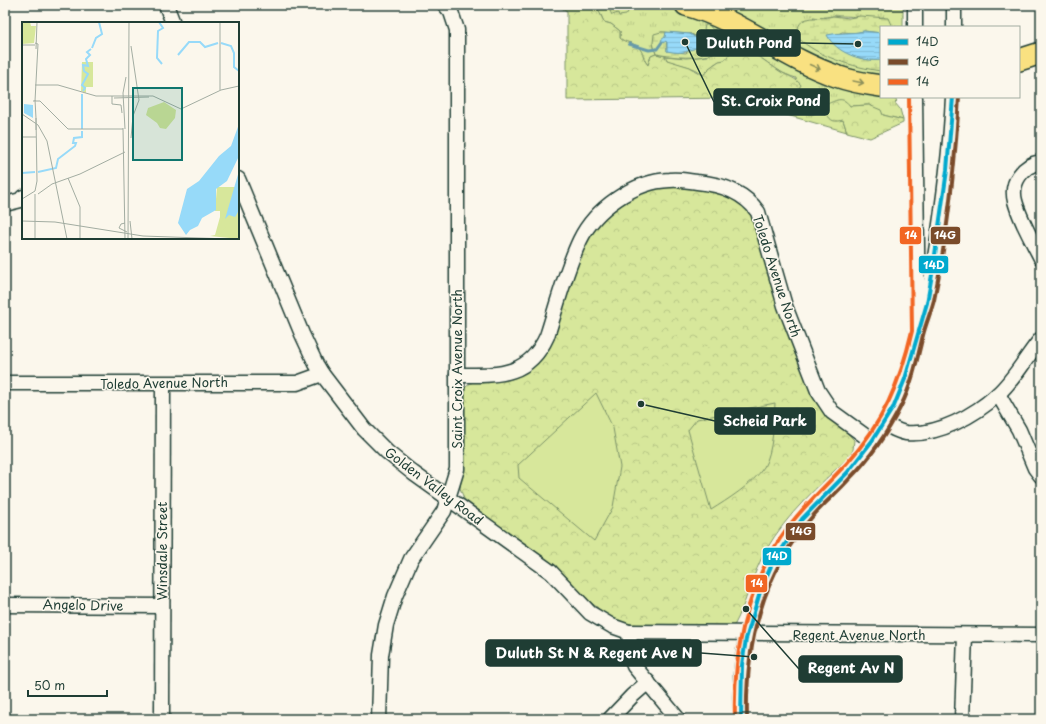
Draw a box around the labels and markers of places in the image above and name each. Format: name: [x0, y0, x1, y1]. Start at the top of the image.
callout: Duluth Pond: [697, 30, 800, 56]
callout: St. Croix Pond: [714, 89, 829, 115]
callout: Scheid Park: [715, 408, 815, 434]
callout: Duluth St N & Regent Ave N: [486, 640, 701, 666]
callout: Regent Av N: [799, 656, 902, 682]

